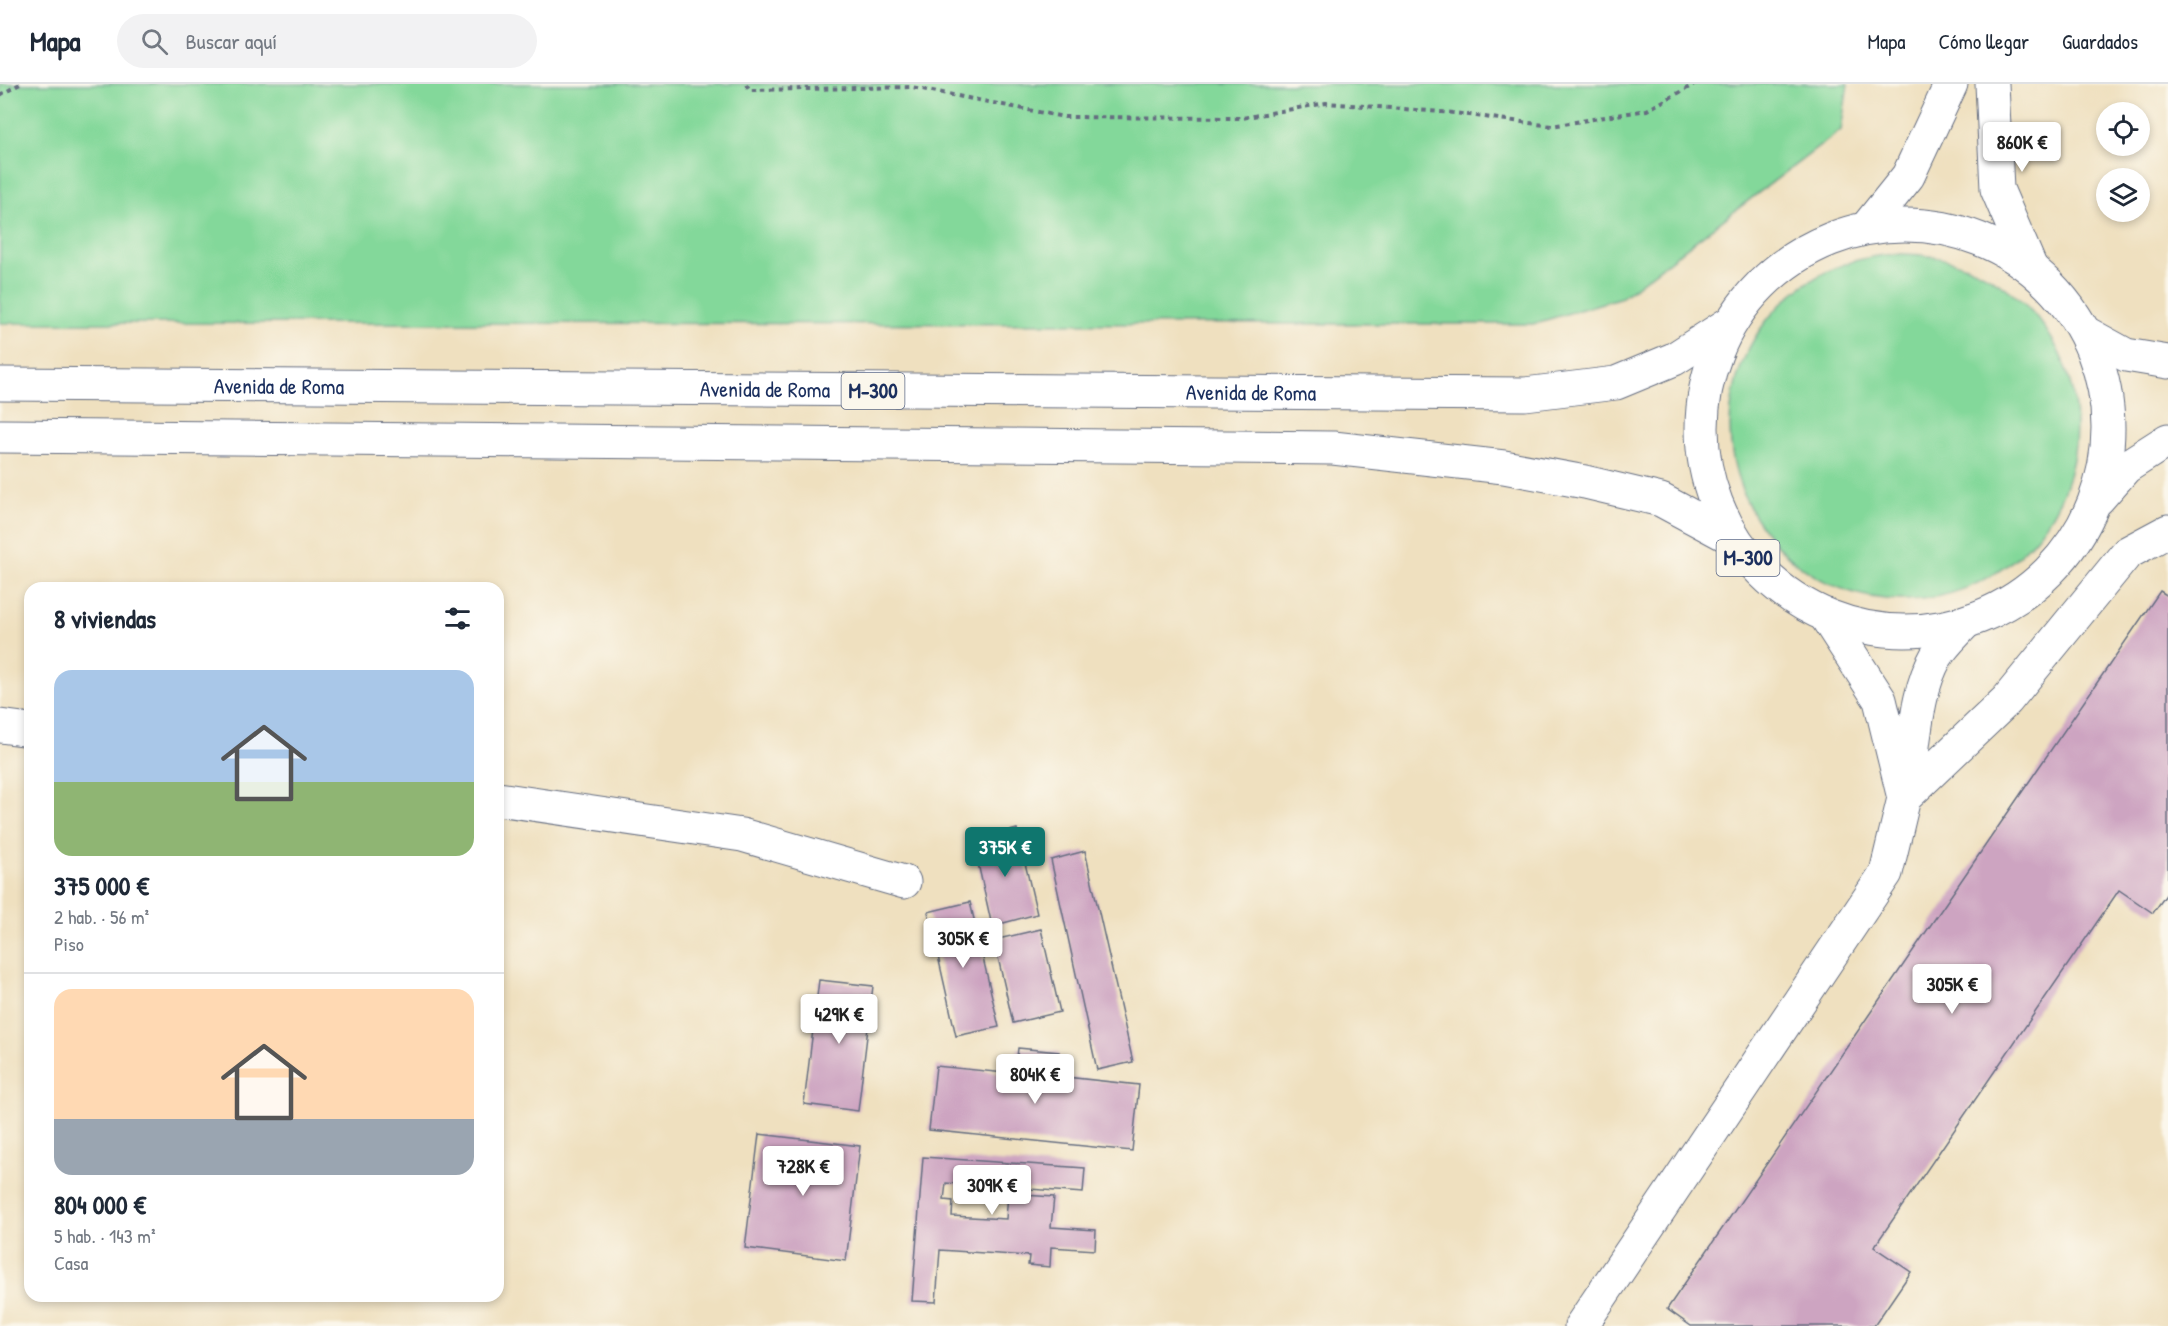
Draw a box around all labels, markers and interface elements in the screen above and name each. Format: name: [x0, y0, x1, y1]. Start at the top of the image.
search box: [117, 14, 537, 68]
text: Mapa: [30, 22, 81, 60]
icon: search: [138, 25, 171, 58]
text: Buscar aquí: [186, 26, 277, 56]
text: Mapa: [1867, 27, 1905, 56]
text: Cómo llegar: [1938, 27, 2029, 56]
text: Guardados: [2062, 27, 2138, 56]
map controls: [2096, 102, 2150, 222]
button: locate: [2096, 102, 2150, 156]
pin: 860K €: [1973, 122, 2071, 173]
text: 860K €: [1997, 128, 2047, 155]
button: layers: [2096, 168, 2150, 222]
street label: Avenida de Roma: [214, 370, 345, 401]
road number: M-300: [842, 373, 904, 409]
street label: Avenida de Roma: [700, 374, 831, 404]
street label: Avenida de Roma: [1186, 377, 1317, 408]
road number: M-300: [1716, 540, 1780, 576]
text: 8 viviendas: [54, 601, 156, 636]
icon: filters: [441, 602, 474, 635]
icon: home: [210, 709, 318, 817]
pin: 375K €: [956, 827, 1054, 878]
text: 375K €: [979, 833, 1031, 860]
text: 375 000 €: [54, 868, 149, 903]
text: 2 hab. · 56 m²: [54, 903, 149, 930]
pin: 305K €: [914, 918, 1012, 969]
text: 305K €: [937, 924, 989, 951]
text: Piso: [54, 930, 84, 957]
pin: 305K €: [1903, 964, 2001, 1015]
text: 305K €: [1926, 970, 1978, 997]
pin: 429K €: [790, 994, 888, 1045]
text: 429K €: [815, 1000, 863, 1027]
icon: home: [210, 1028, 318, 1136]
pin: 804K €: [986, 1054, 1084, 1105]
text: 804K €: [1010, 1060, 1060, 1087]
pin: 728K €: [754, 1146, 852, 1197]
text: 728K €: [777, 1152, 829, 1179]
pin: 309K €: [943, 1165, 1041, 1216]
text: 309K €: [967, 1171, 1017, 1198]
text: 804 000 €: [54, 1187, 146, 1222]
text: 5 hab. · 143 m²: [54, 1222, 156, 1249]
text: Casa: [54, 1249, 88, 1276]

